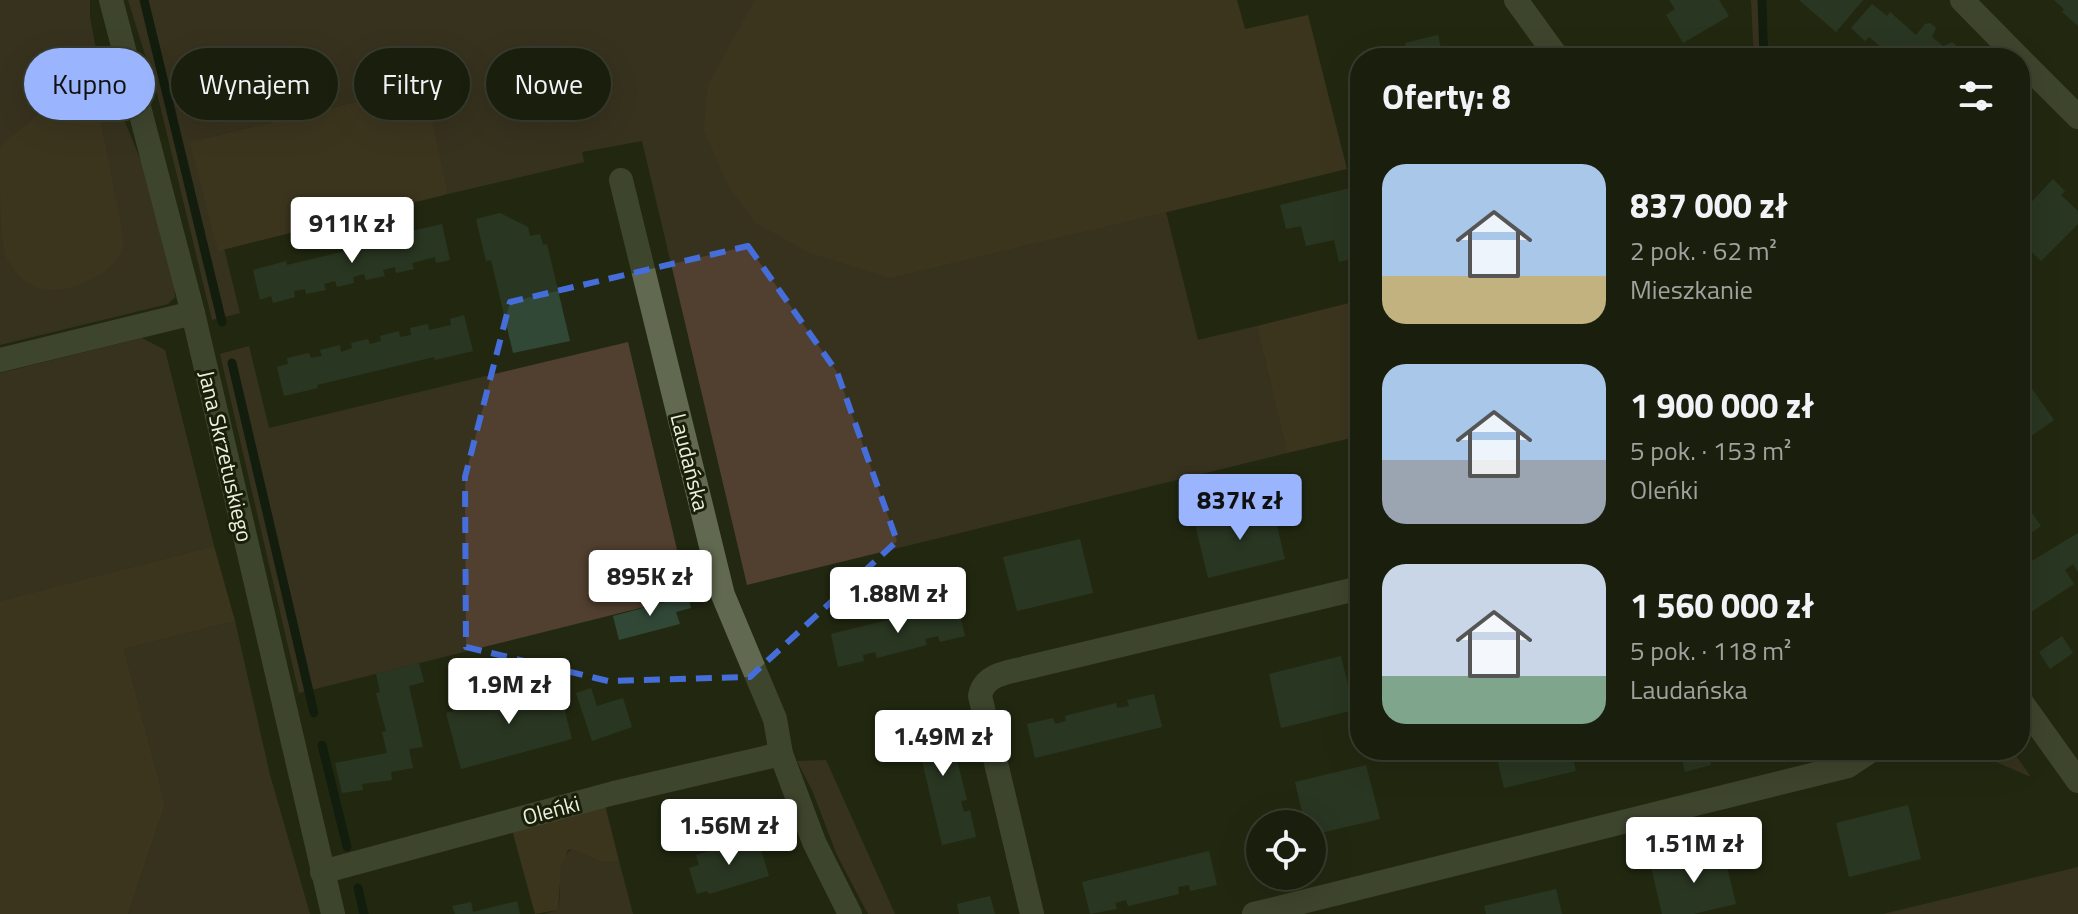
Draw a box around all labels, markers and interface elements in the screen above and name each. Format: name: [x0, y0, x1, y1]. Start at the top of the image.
chip: Kupno: [24, 48, 155, 120]
chip: Wynajem: [171, 48, 338, 120]
chip: Filtry: [354, 48, 470, 120]
chip: Nowe: [486, 48, 611, 120]
text: Oferty: 8: [1382, 70, 1511, 122]
icon: filters: [1954, 74, 1998, 118]
text: 837 000 zł: [1630, 179, 1788, 231]
icon: home: [1446, 196, 1542, 292]
pin: 911K zł: [278, 197, 426, 265]
text: 911K zł: [309, 203, 395, 242]
text: 2 pok. · 62 m²: [1630, 231, 1777, 270]
text: Mieszkanie: [1630, 270, 1753, 309]
street label: Jana Skrzetuskiego: [190, 367, 262, 545]
text: 1 900 000 zł: [1630, 379, 1814, 431]
icon: home: [1446, 396, 1542, 492]
street label: Laudańska: [661, 410, 719, 514]
text: 5 pok. · 153 m²: [1630, 431, 1791, 470]
text: Oleńki: [1630, 470, 1698, 509]
pin: 837K zł: [1166, 474, 1314, 542]
text: 837K zł: [1197, 480, 1283, 519]
pin: 895K zł: [576, 550, 724, 618]
text: 895K zł: [607, 556, 693, 595]
pin: 1.88M zł: [815, 567, 981, 635]
text: 1.88M zł: [848, 573, 948, 612]
text: 1 560 000 zł: [1630, 579, 1814, 631]
icon: home: [1446, 596, 1542, 692]
text: 5 pok. · 118 m²: [1630, 631, 1791, 670]
pin: 1.9M zł: [435, 658, 583, 726]
text: 1.9M zł: [466, 664, 552, 703]
text: Laudańska: [1630, 670, 1748, 709]
pin: 1.49M zł: [860, 710, 1026, 778]
text: 1.49M zł: [893, 716, 993, 755]
street label: Oleńki: [519, 786, 583, 834]
pin: 1.56M zł: [646, 799, 812, 867]
text: 1.56M zł: [679, 805, 779, 844]
map controls: [1246, 810, 1326, 890]
button: locate: [1246, 810, 1326, 890]
pin: 1.51M zł: [1611, 817, 1777, 885]
text: 1.51M zł: [1644, 823, 1744, 862]

